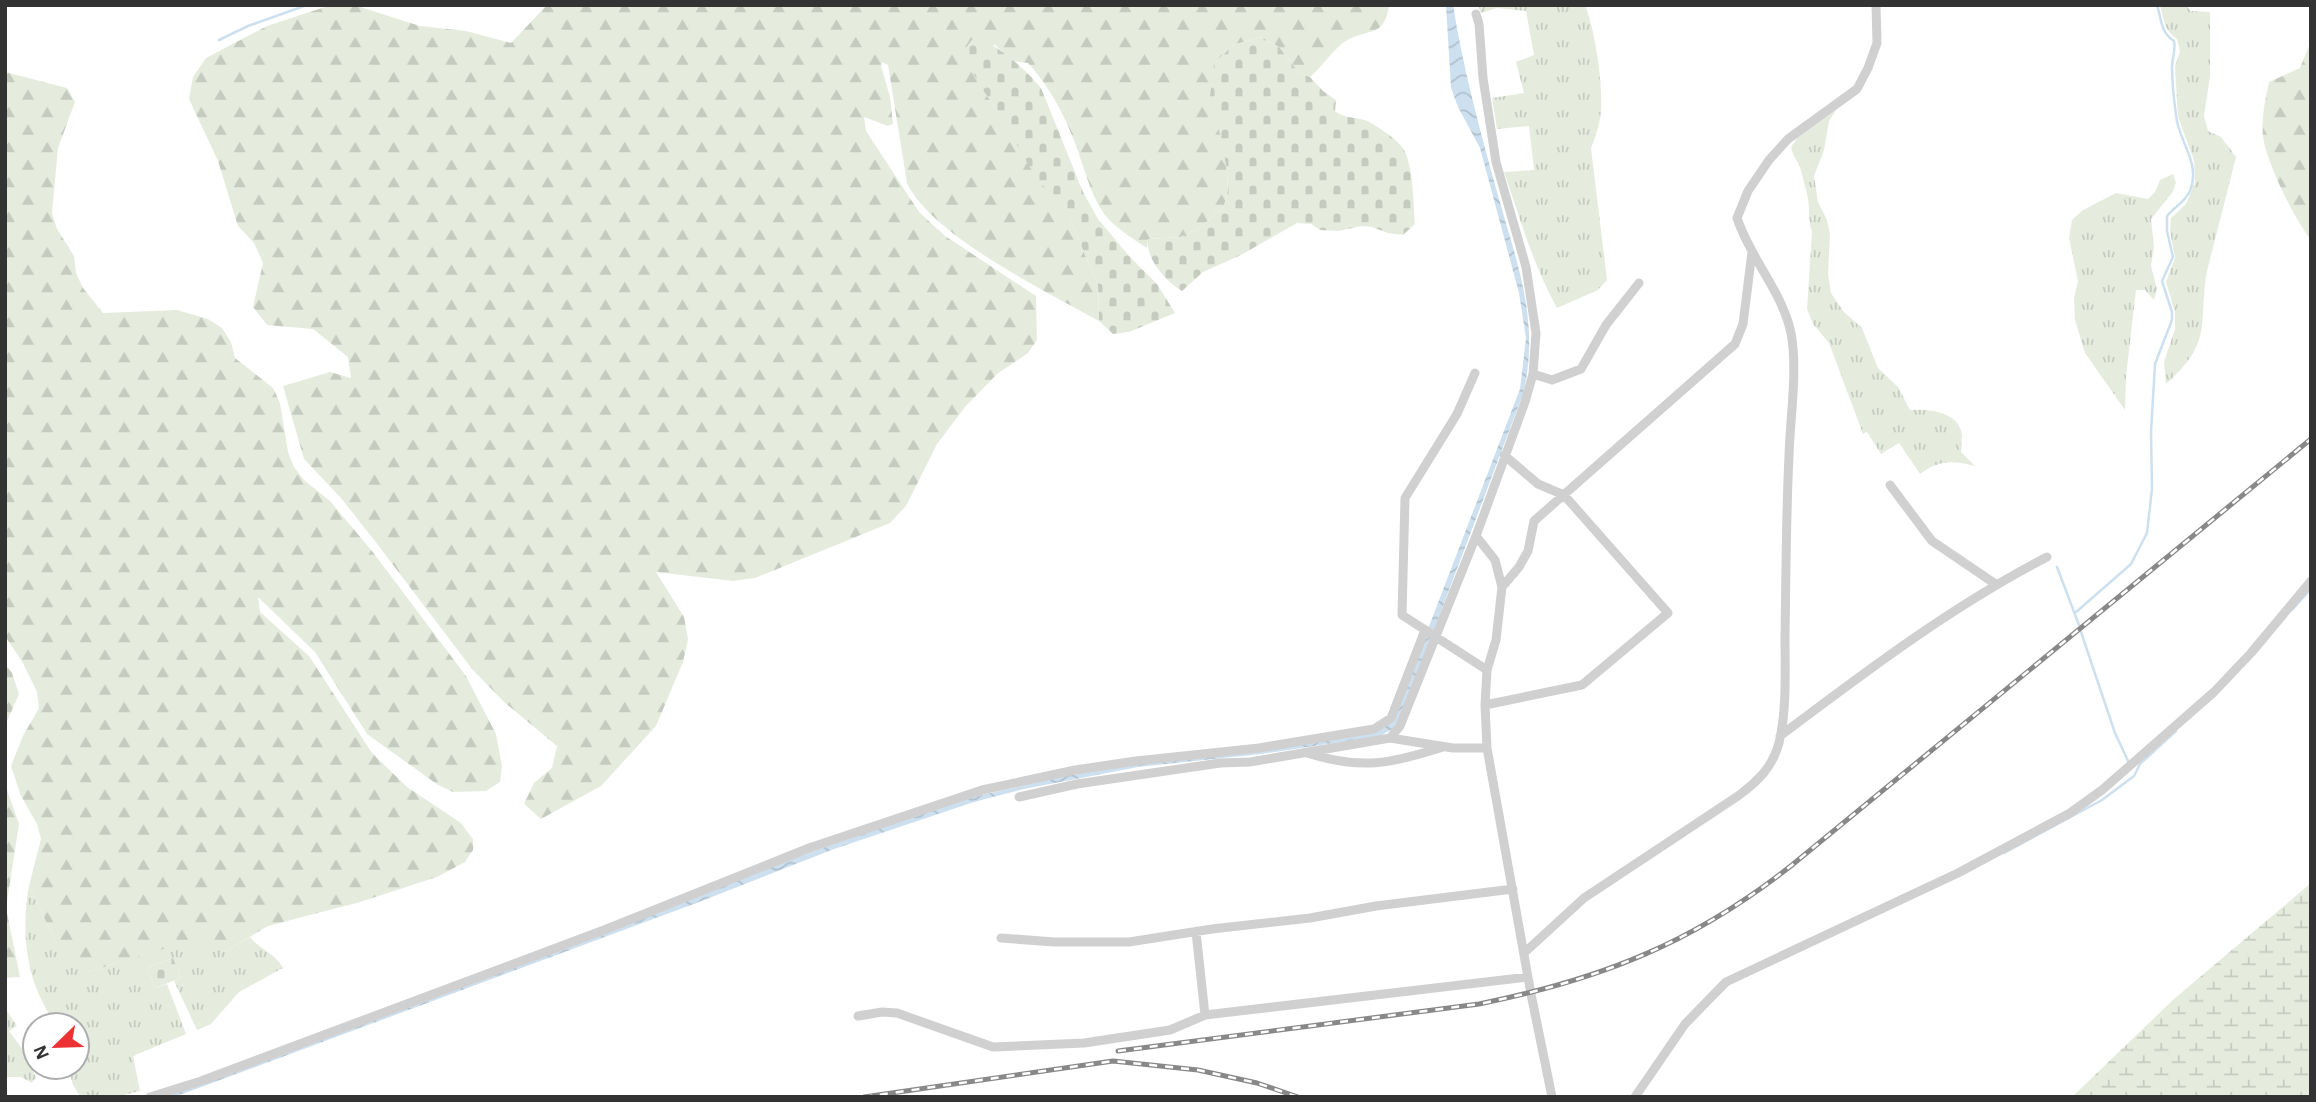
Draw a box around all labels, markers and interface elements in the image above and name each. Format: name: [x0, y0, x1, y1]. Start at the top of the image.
north arrow: [21, 1011, 91, 1081]
text: N: [30, 1042, 53, 1062]

